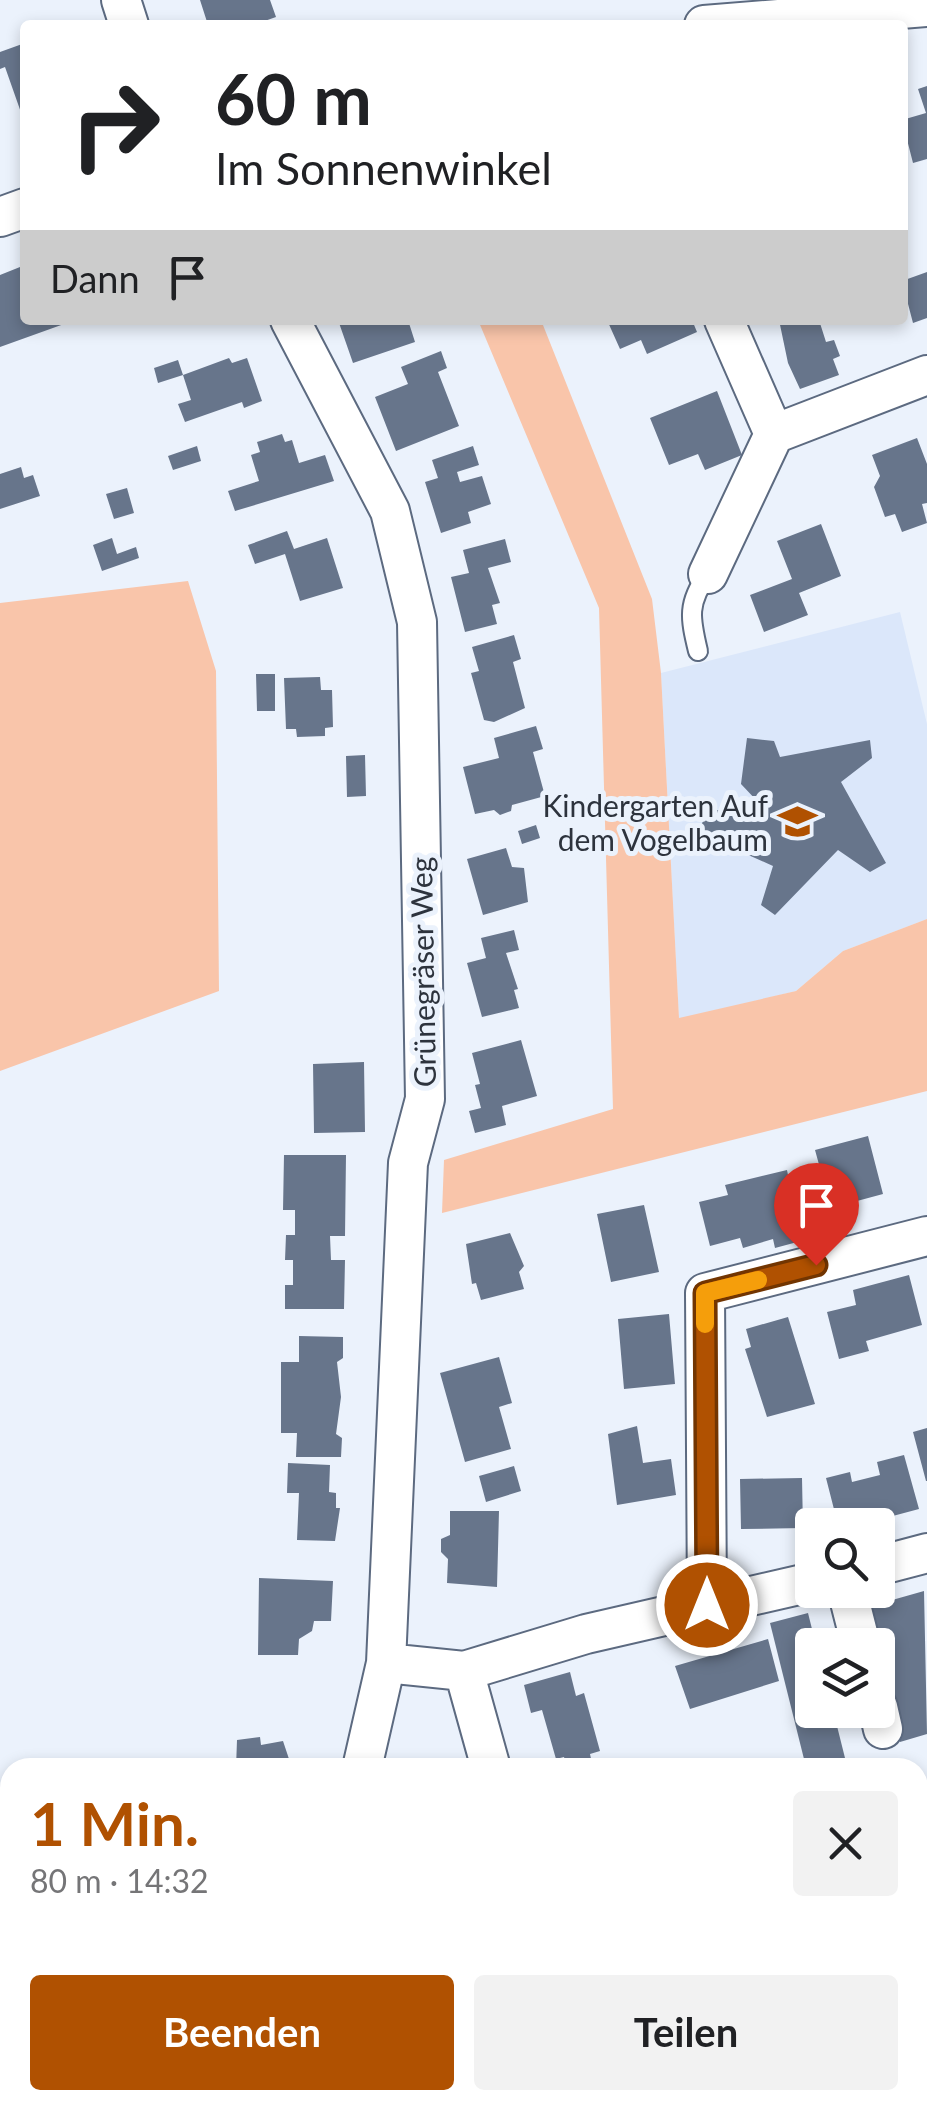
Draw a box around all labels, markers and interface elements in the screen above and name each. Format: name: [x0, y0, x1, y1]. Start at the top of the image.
text: 60 m: [215, 56, 372, 140]
icon: right: [50, 60, 180, 190]
text: Im Sonnenwinkel: [215, 141, 552, 195]
icon: arrive: [160, 250, 215, 305]
text: Dann: [50, 255, 140, 301]
place label: Kindergarten Auf dem Vogelbaum: [542, 787, 768, 857]
school or university icon: Kindergarten Auf dem Vogelbaum: [777, 801, 819, 843]
street label: Grünegräser Weg: [402, 857, 442, 1087]
pin: [774, 1163, 859, 1266]
icon: arrive: [789, 1178, 844, 1233]
map controls: [795, 1508, 895, 1728]
button: search: [795, 1508, 895, 1608]
position arrow: [655, 1553, 759, 1657]
button: layers: [795, 1628, 895, 1728]
text: 1 Min.: [30, 1787, 199, 1859]
button: close: [793, 1791, 898, 1896]
text: 80 m · 14:32: [30, 1861, 209, 1900]
button: Beenden: [30, 1975, 454, 2090]
button: Teilen: [474, 1975, 898, 2090]

